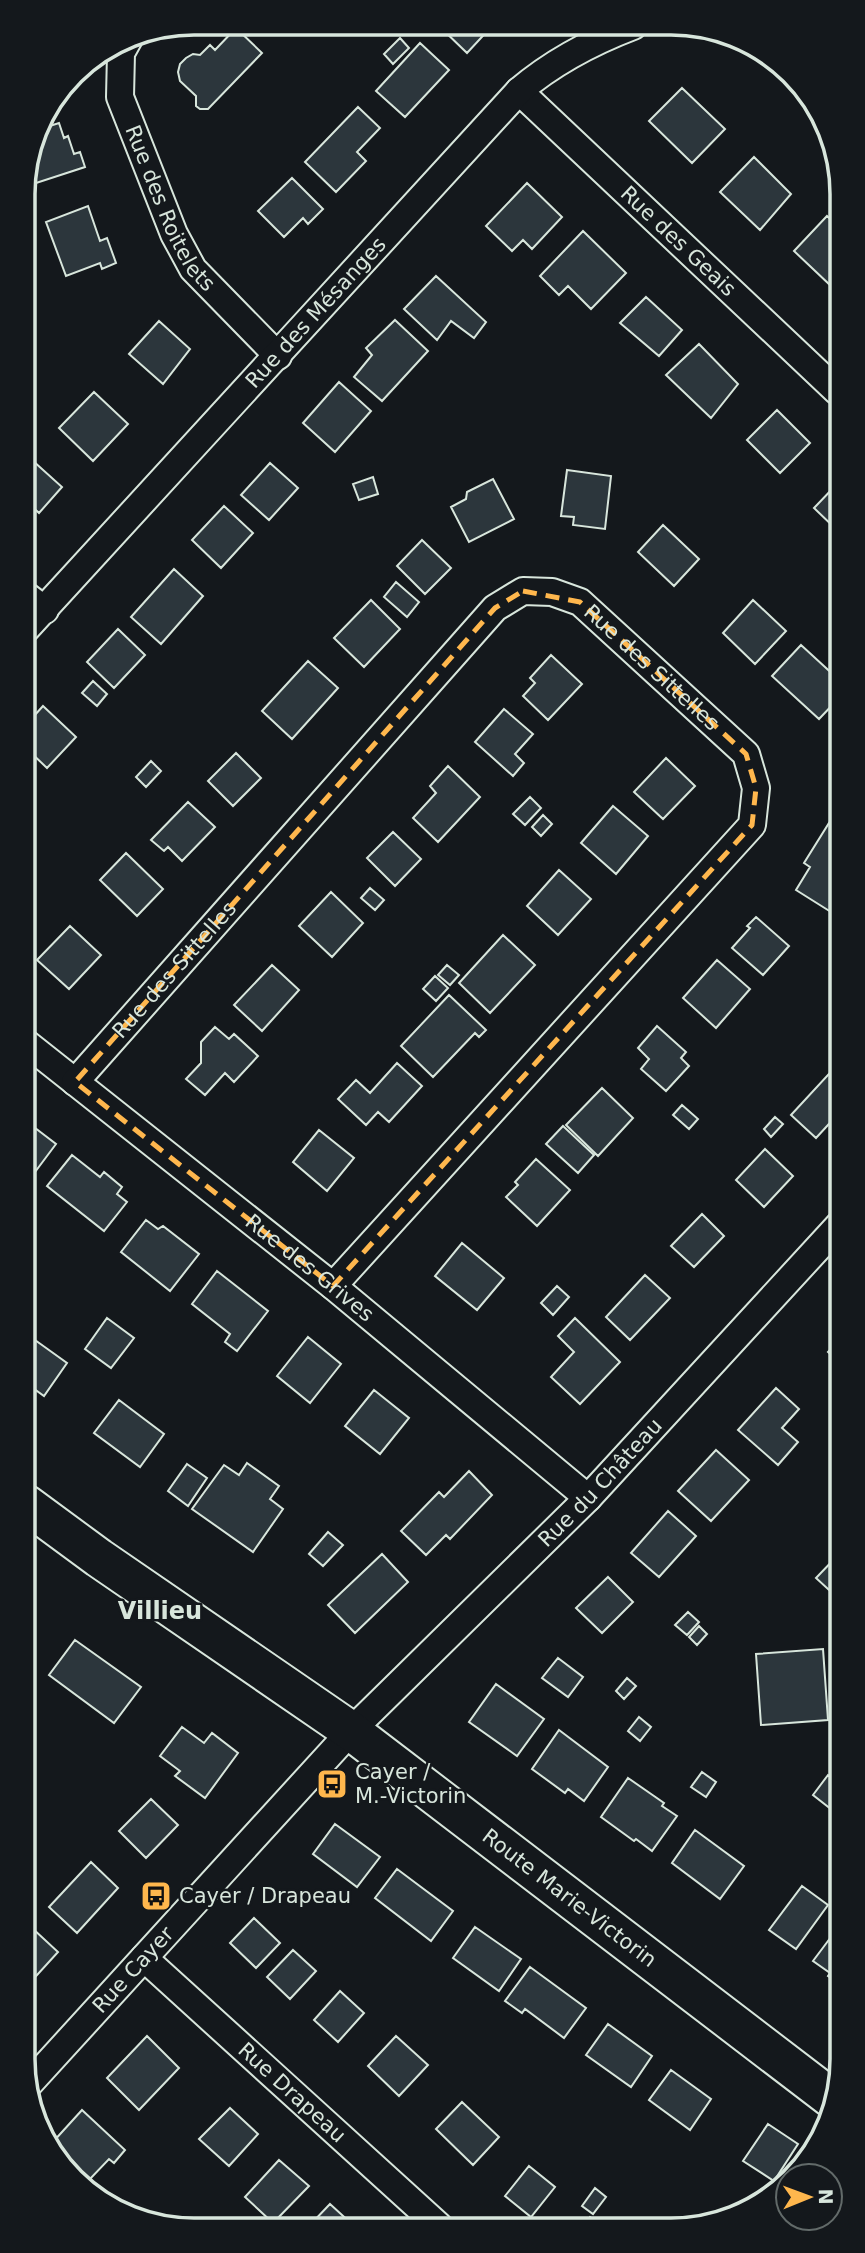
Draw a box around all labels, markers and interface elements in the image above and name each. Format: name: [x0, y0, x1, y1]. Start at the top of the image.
street label: Rue des Roitelets: [120, 122, 220, 296]
street label: Rue des Geais: [616, 181, 741, 301]
street label: Rue des Mésanges: [241, 232, 391, 393]
street label: Rue des Sittelles: [579, 600, 724, 735]
street label: Rue des Sittelles: [108, 896, 241, 1043]
street label: Rue des Grives: [241, 1209, 379, 1327]
street label: Rue du Château: [534, 1414, 667, 1552]
district label: Villieu: [118, 1597, 202, 1625]
place label: Cayer / M.-Victorin: [355, 1760, 466, 1808]
bus stop icon: Cayer / M.-Victorin: [315, 1767, 349, 1801]
street label: Route Marie-Victorin: [478, 1824, 661, 1972]
bus stop icon: Cayer / Drapeau: [139, 1879, 173, 1913]
place label: Cayer / Drapeau: [179, 1884, 351, 1908]
street label: Rue Cayer: [88, 1921, 179, 2018]
street label: Rue Drapeau: [233, 2038, 351, 2147]
north arrow: [774, 2162, 844, 2232]
text: N: [815, 2189, 837, 2205]

